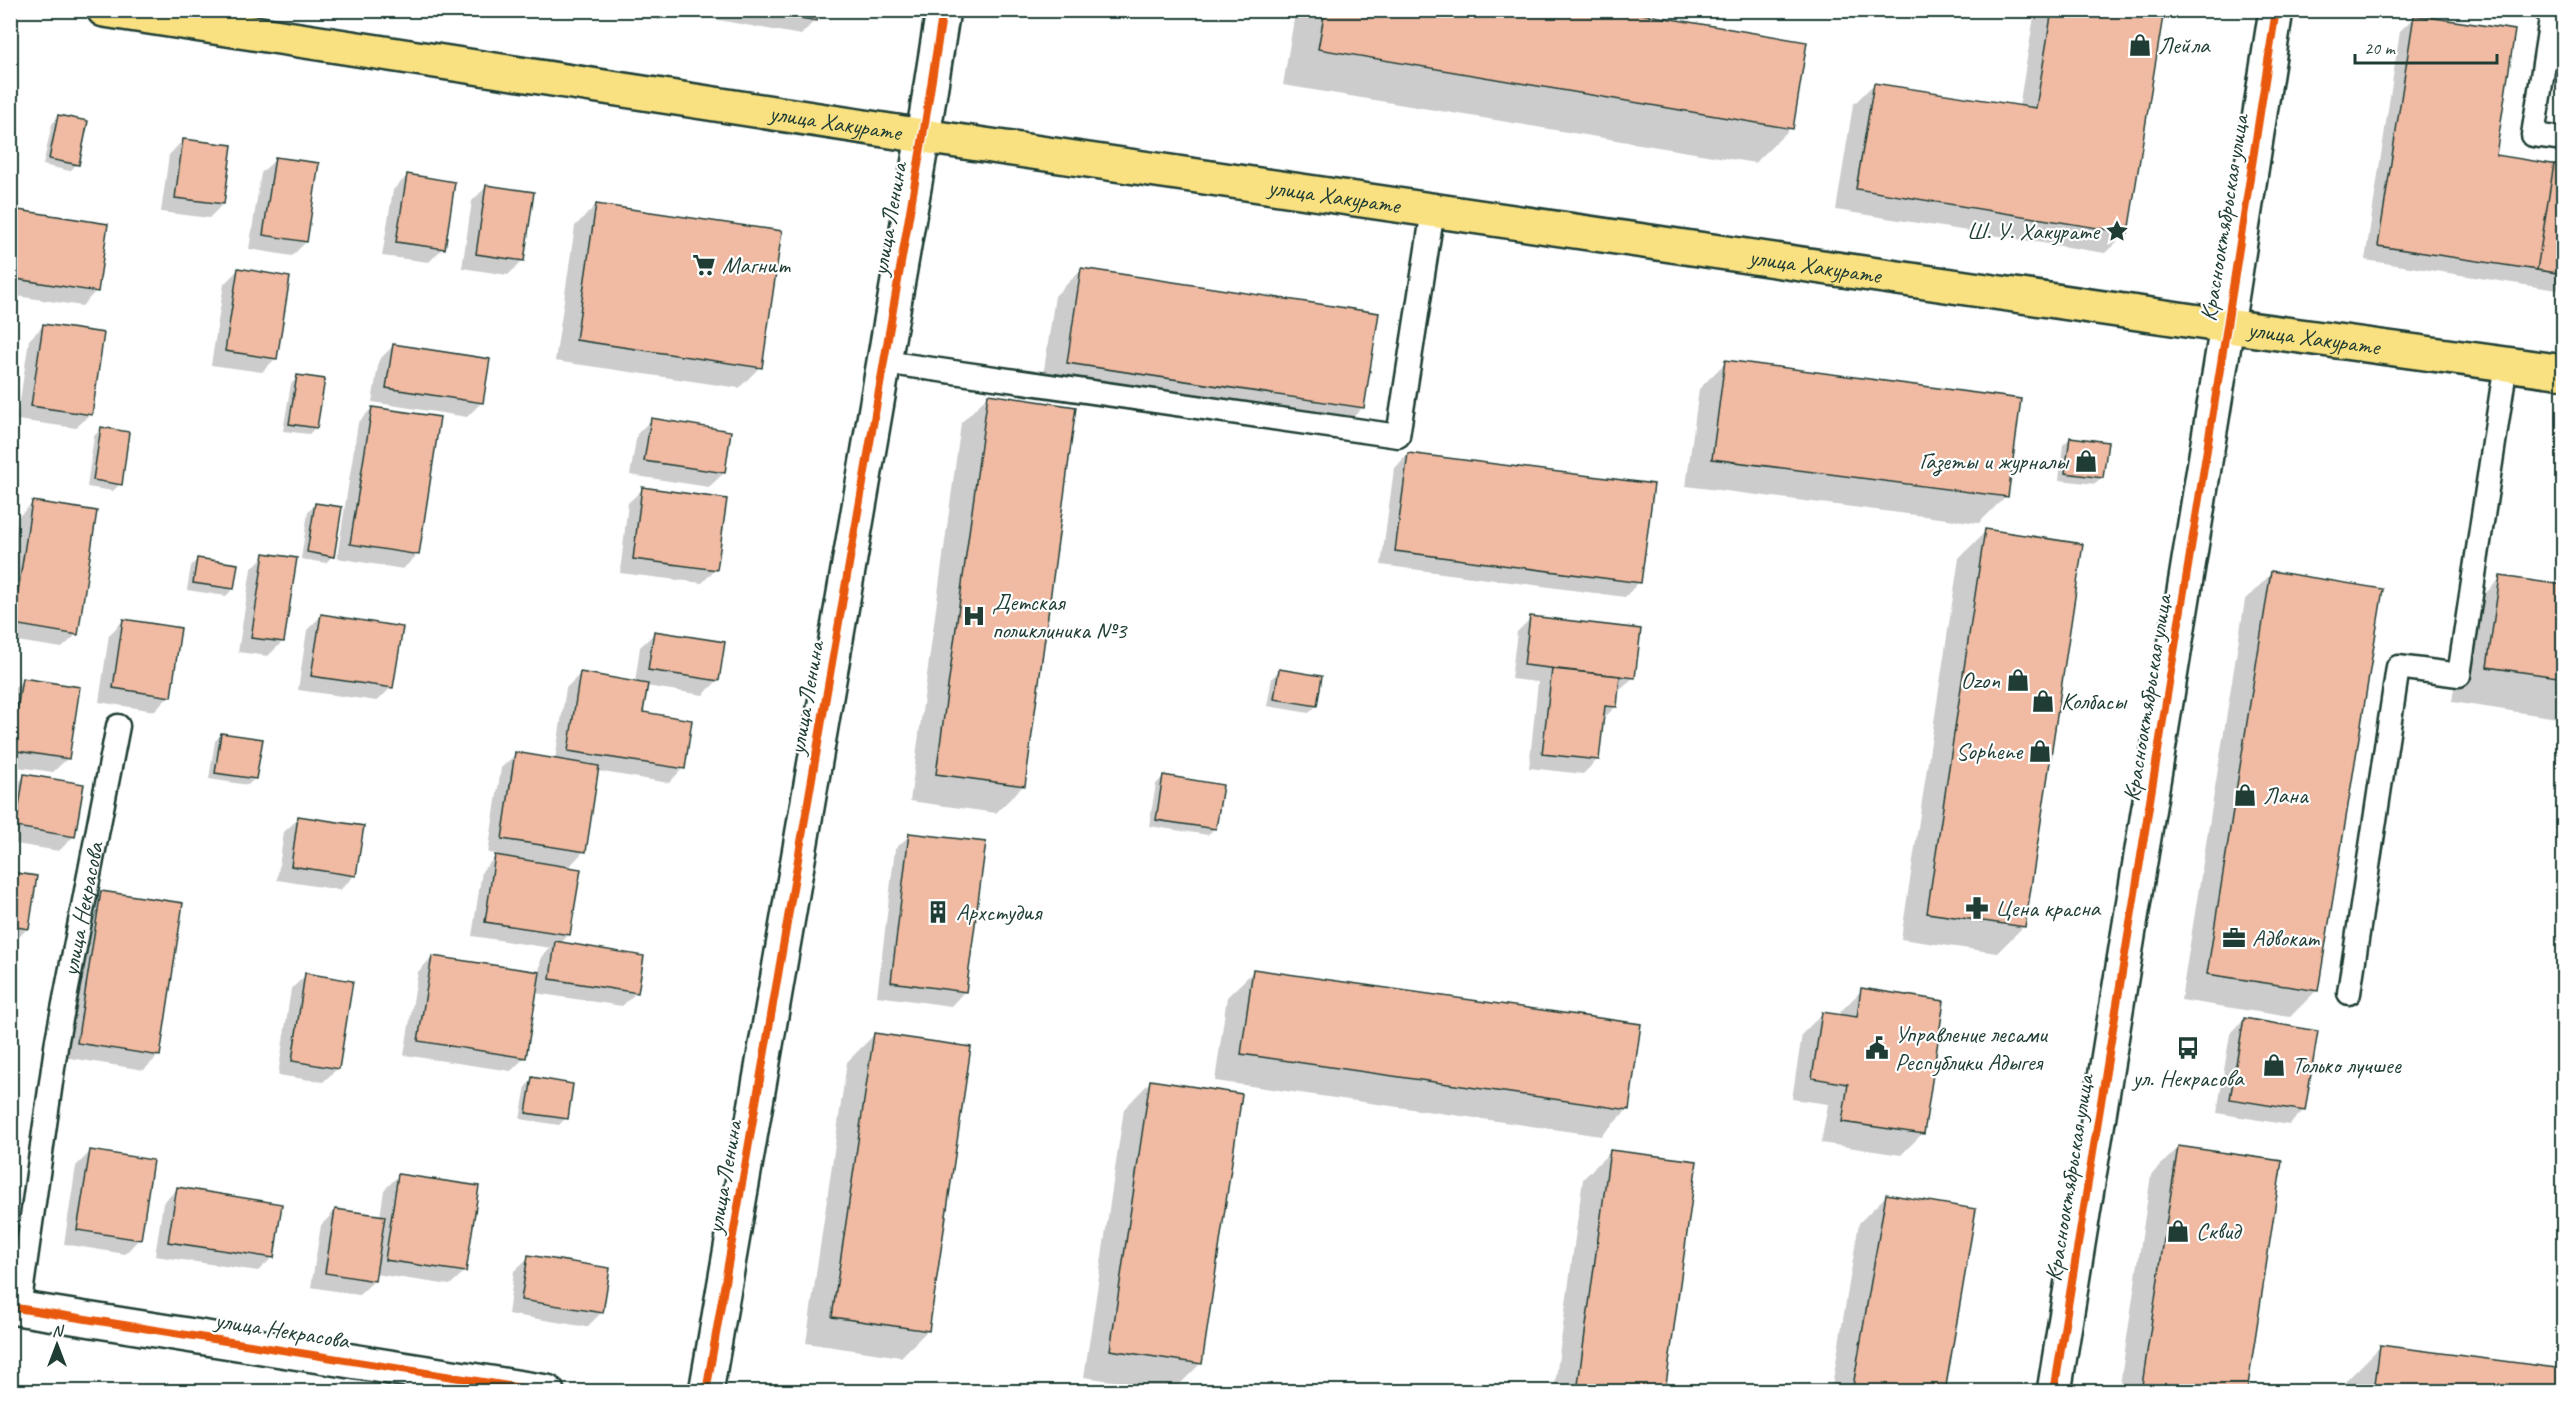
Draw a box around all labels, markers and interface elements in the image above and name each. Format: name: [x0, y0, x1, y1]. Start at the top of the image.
scale bar: [2355, 27, 2498, 65]
place label: Лейла: [2158, 30, 2211, 60]
shop icon: Лейла: [2127, 32, 2153, 58]
text: 20 m: [2364, 37, 2397, 59]
street label: улица Хакурате: [766, 97, 905, 148]
street label: Краснооктябрьская улица: [2193, 111, 2255, 323]
street label: улица Ленина: [864, 158, 914, 280]
street label: улица Хакурате: [1264, 171, 1404, 221]
place label: Ш. У. Хакурате: [1967, 216, 2101, 246]
place icon: Ш. У. Хакурате: [2104, 218, 2130, 244]
street label: улица Хакурате: [1745, 241, 1885, 291]
place label: Магнит: [722, 250, 791, 280]
supermarket icon: Магнит: [691, 252, 717, 278]
street label: улица Хакурате: [2244, 314, 2384, 362]
place label: Газеты и журналы: [1919, 446, 2070, 477]
shop icon: Газеты и журналы: [2073, 448, 2099, 474]
place label: Детская поликлиника №3: [992, 587, 1128, 645]
street label: Краснооктябрьская улица: [2116, 591, 2178, 803]
hospital icon: Детская поликлиника №3: [961, 603, 987, 629]
street label: улица Ленина: [781, 637, 831, 759]
place label: Ozon: [1961, 665, 2000, 695]
shop icon: Ozon: [2005, 667, 2031, 693]
place label: Колбасы: [2061, 686, 2128, 716]
shop icon: Колбасы: [2030, 688, 2056, 714]
place label: Sophene: [1956, 736, 2024, 766]
shop icon: Sophene: [2027, 738, 2053, 764]
place label: Лана: [2263, 780, 2309, 810]
shop icon: Лана: [2232, 782, 2258, 808]
street label: улица Некрасова: [54, 838, 110, 980]
place label: Цена красна: [1995, 893, 2102, 923]
pharmacy icon: Цена красна: [1964, 895, 1990, 921]
place label: Архстудия: [956, 897, 1043, 927]
building icon: Архстудия: [925, 899, 951, 925]
place label: Адвокат: [2252, 923, 2320, 953]
office icon: Адвокат: [2221, 925, 2247, 951]
place label: Управление лесами Республики Адыгея: [1895, 1019, 2049, 1077]
public building icon: Управление лесами Республики Адыгея: [1864, 1035, 1890, 1061]
bus stop icon: ул. Некрасова: [2175, 1035, 2201, 1061]
place label: Только лучшее: [2292, 1050, 2403, 1080]
shop icon: Только лучшее: [2261, 1052, 2287, 1078]
place label: ул. Некрасова: [2130, 1063, 2245, 1093]
street label: Краснооктябрьская улица: [2038, 1071, 2100, 1283]
street label: улица Ленина: [699, 1116, 749, 1238]
place label: Сквид: [2196, 1216, 2243, 1246]
shop icon: Сквид: [2165, 1218, 2191, 1244]
street label: улица Некрасова: [211, 1304, 353, 1356]
north arrow: [27, 1315, 87, 1375]
text: N: [52, 1321, 65, 1341]

